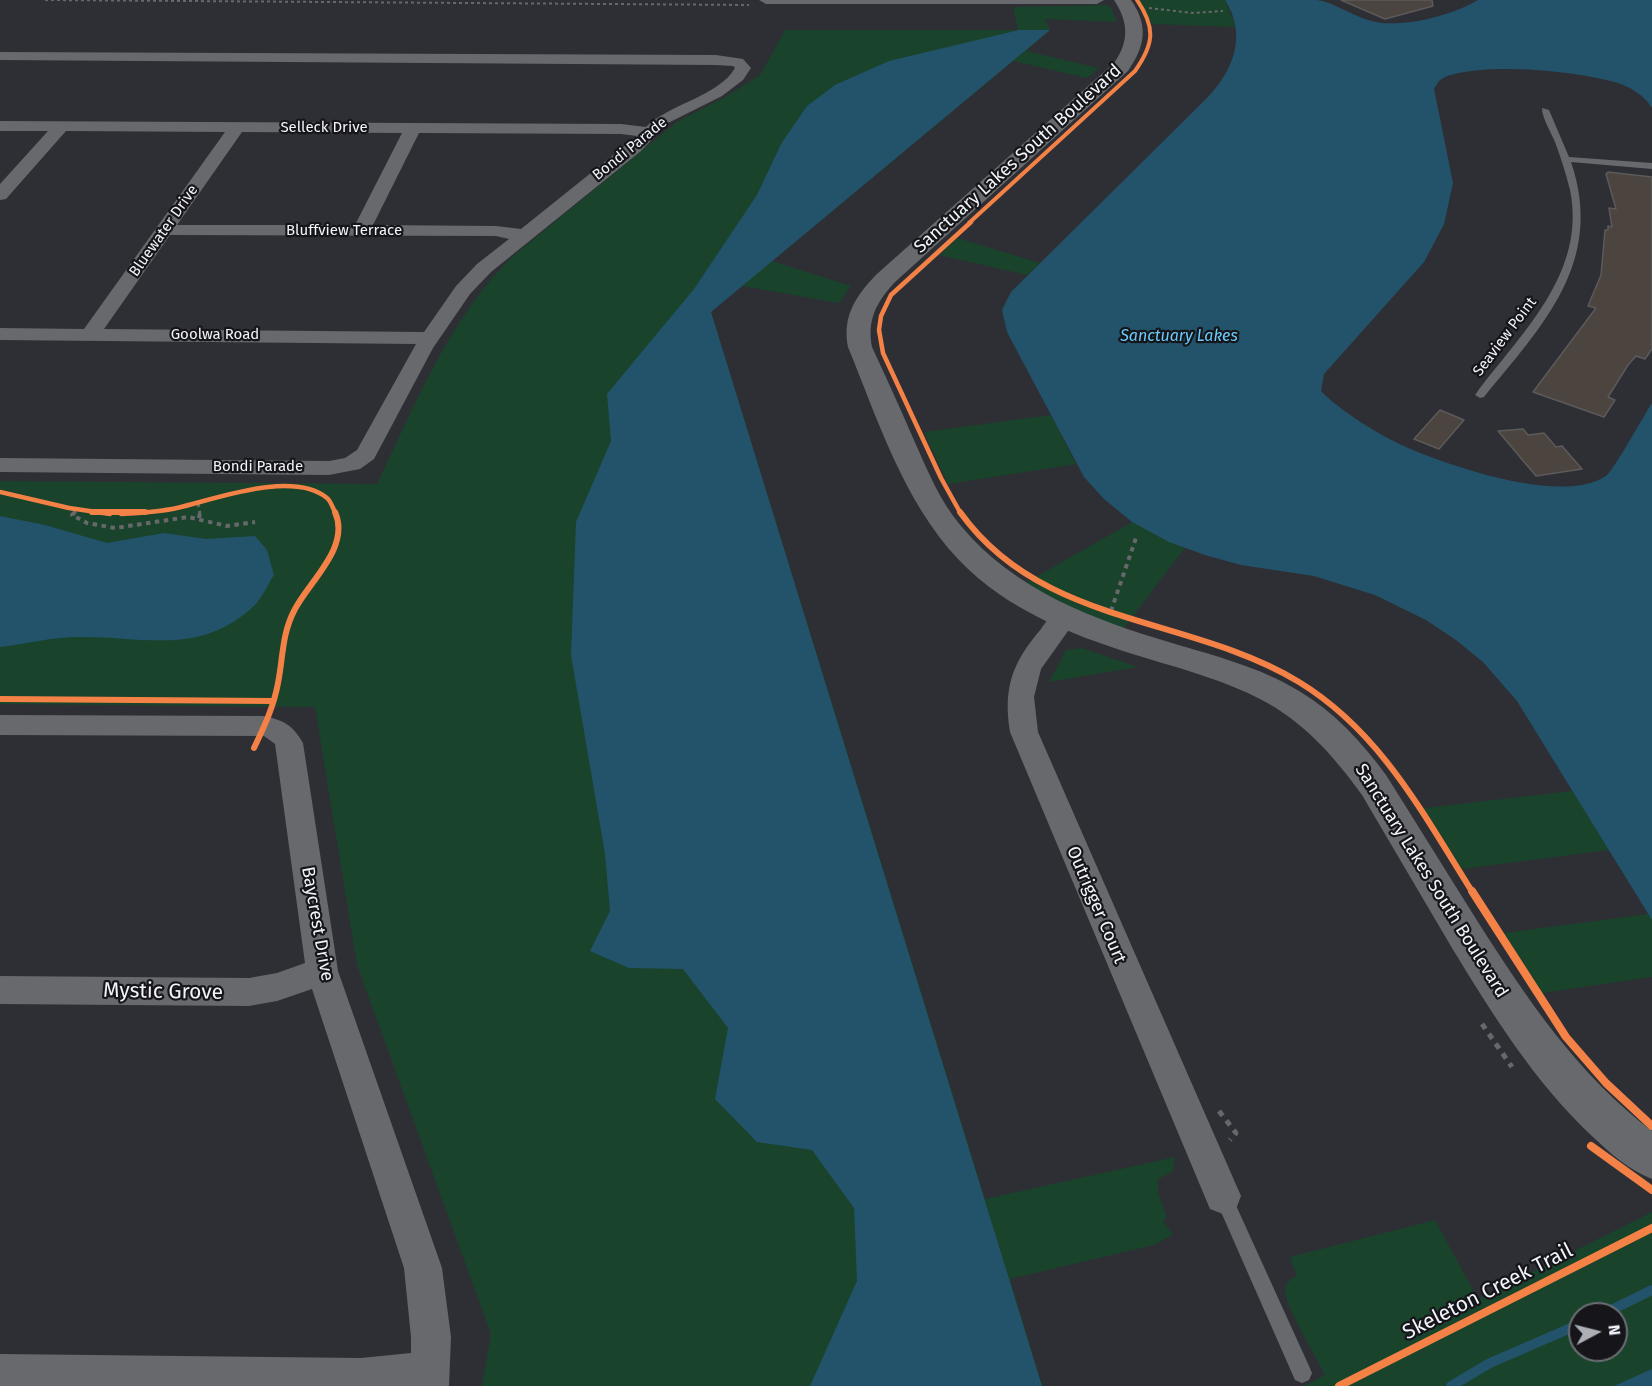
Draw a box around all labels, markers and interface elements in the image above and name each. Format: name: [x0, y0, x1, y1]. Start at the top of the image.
street label: Sanctuary Lakes South Boulevard: [910, 60, 1126, 258]
street label: Bondi Parade: [589, 114, 671, 184]
street label: Selleck Drive: [280, 119, 368, 137]
street label: Bluewater Drive: [126, 182, 202, 280]
street label: Bluffview Terrace: [286, 222, 402, 240]
street label: Seaview Point: [1469, 294, 1541, 380]
street label: Goolwa Road: [171, 326, 259, 344]
water label: Sanctuary Lakes: [1120, 327, 1238, 347]
street label: Bondi Parade: [213, 458, 303, 476]
street label: Sanctuary Lakes South Boulevard: [1350, 760, 1512, 1002]
street label: Outrigger Court: [1062, 843, 1130, 967]
street label: Baycrest Drive: [296, 865, 338, 983]
street label: Mystic Grove: [103, 978, 223, 1006]
street label: Skeleton Creek Trail: [1399, 1238, 1577, 1346]
north arrow: [1568, 1302, 1628, 1362]
text: N: [1604, 1324, 1624, 1336]

